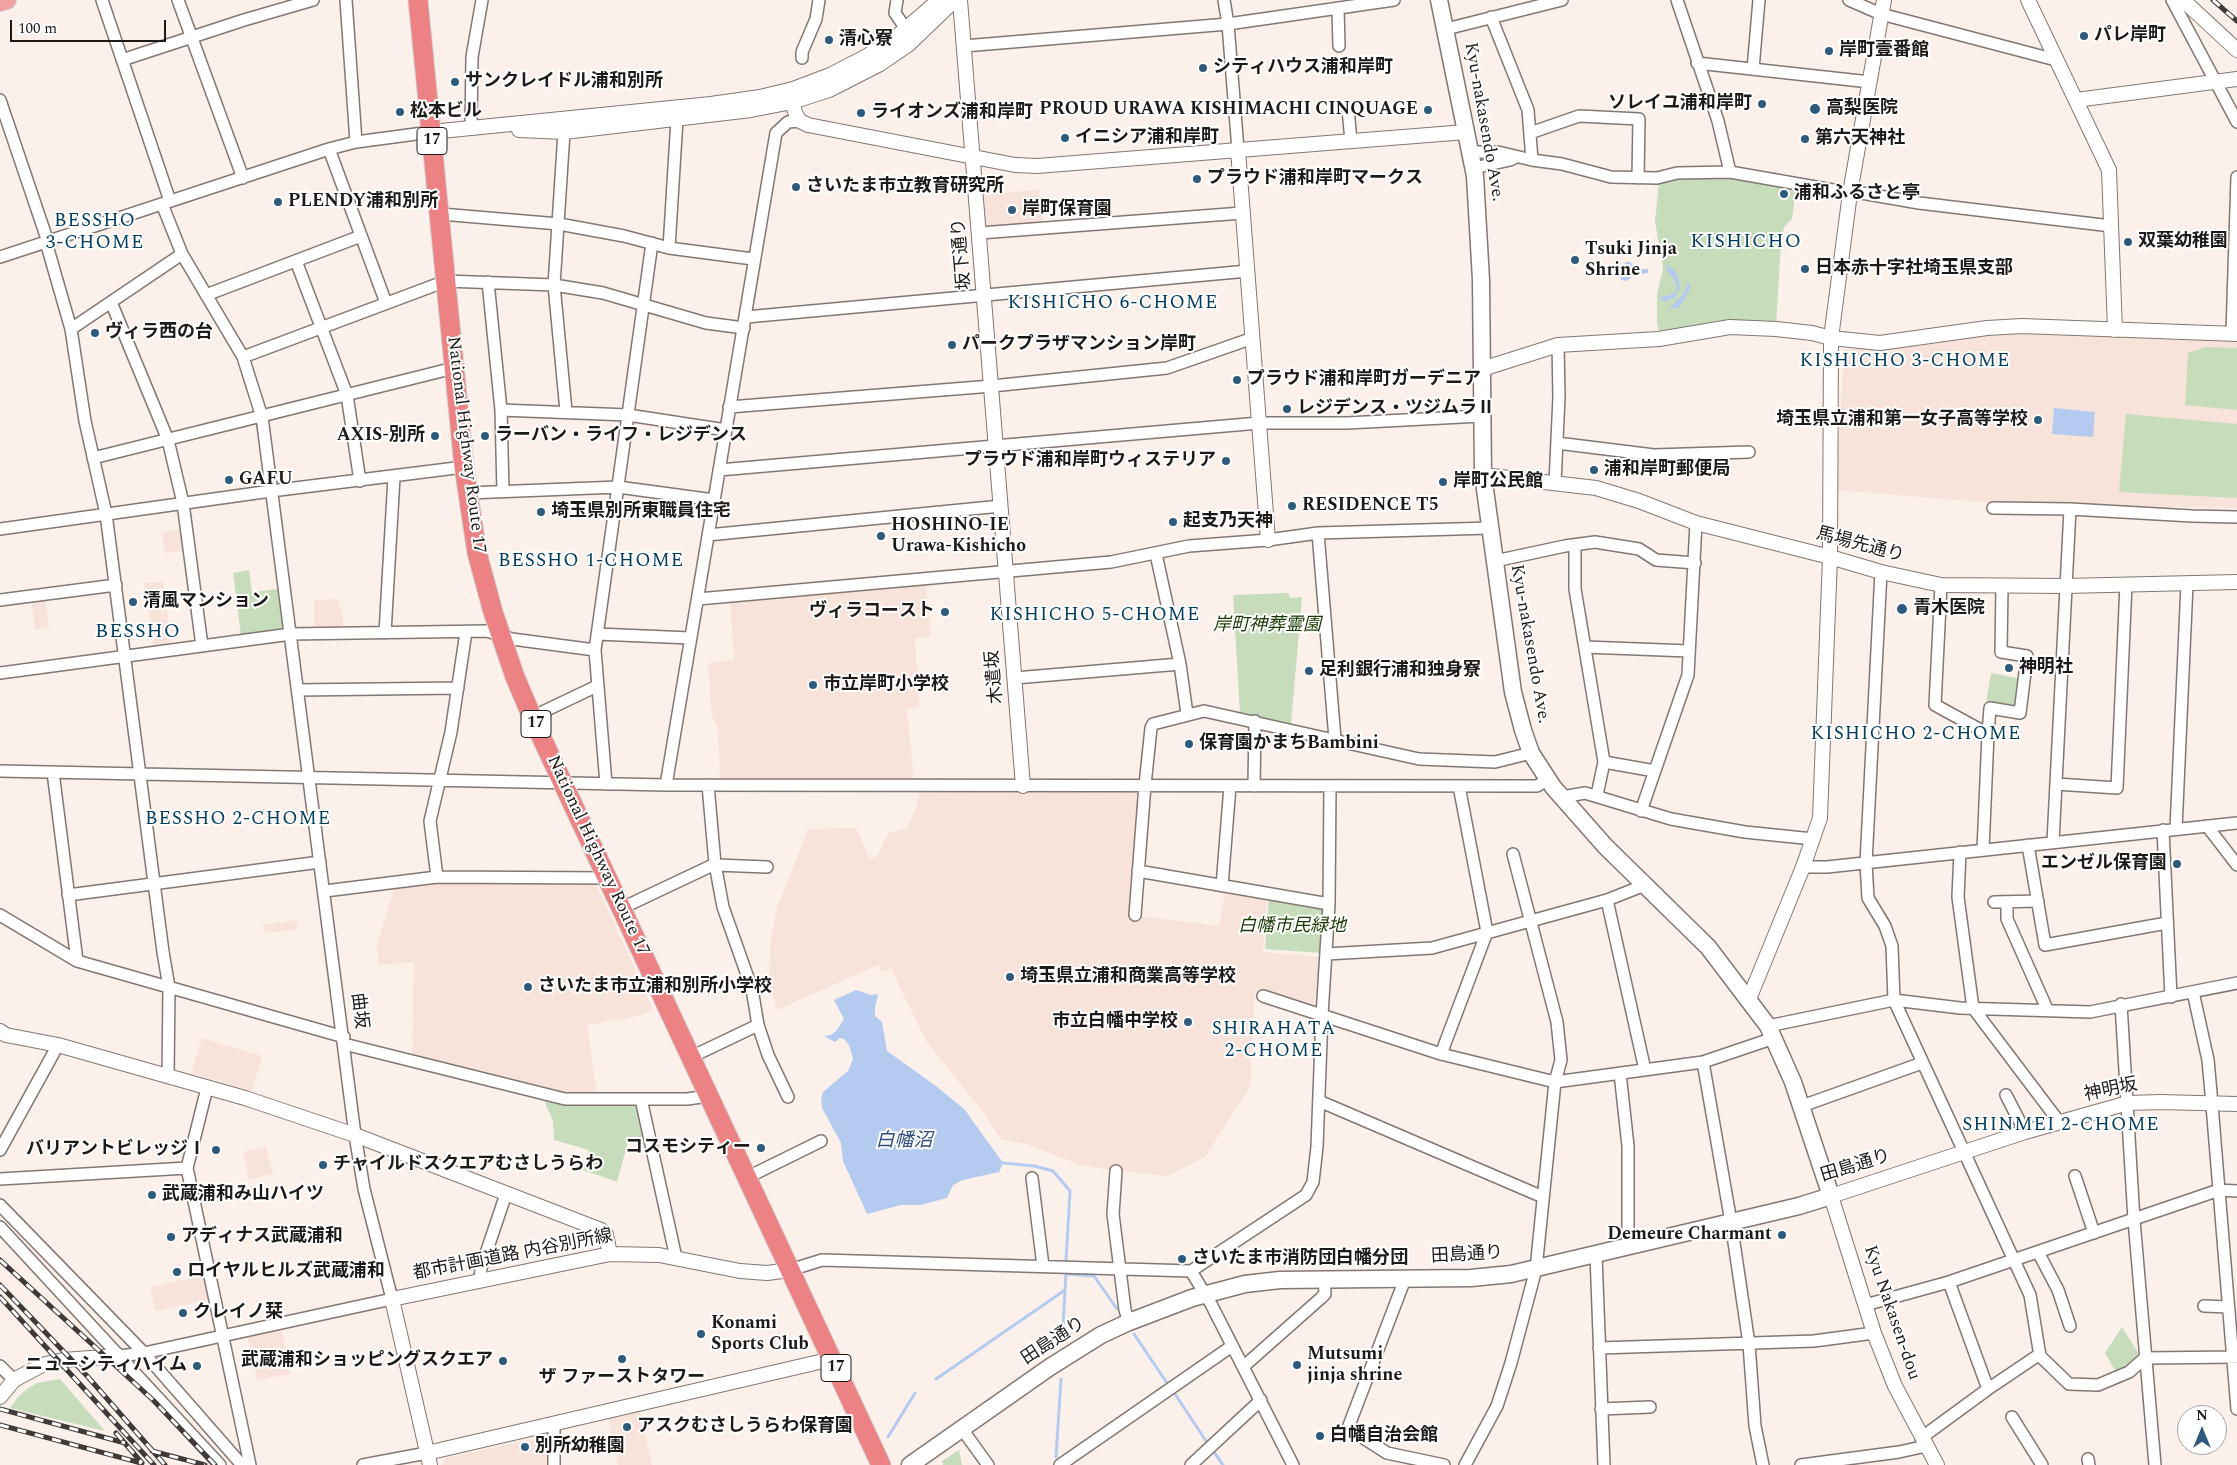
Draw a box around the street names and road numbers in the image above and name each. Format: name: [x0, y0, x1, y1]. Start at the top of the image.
street label: Kyu-nakasendo Ave.: [1458, 41, 1508, 203]
road number: 17: [417, 128, 447, 154]
street label: 坂下通り: [949, 217, 977, 291]
street label: National Highway Route 17: [441, 335, 489, 555]
street label: 馬場先通り: [1814, 524, 1906, 568]
street label: Kyu-nakasendo Ave.: [1504, 563, 1554, 725]
street label: 木遣坂: [983, 649, 1009, 705]
road number: 17: [521, 711, 551, 738]
street label: National Highway Route 17: [541, 752, 653, 960]
street label: 曲坂: [345, 992, 371, 1030]
street label: 神明坂: [2082, 1075, 2140, 1107]
street label: 田島通り: [1818, 1146, 1894, 1188]
street label: 都市計画道路 内谷別所線: [412, 1226, 614, 1286]
street label: 田島通り: [1430, 1243, 1504, 1269]
street label: Kyu Nakasen-dou: [1858, 1243, 1924, 1383]
street label: 田島通り: [1018, 1313, 1090, 1371]
road number: 17: [821, 1355, 851, 1382]

